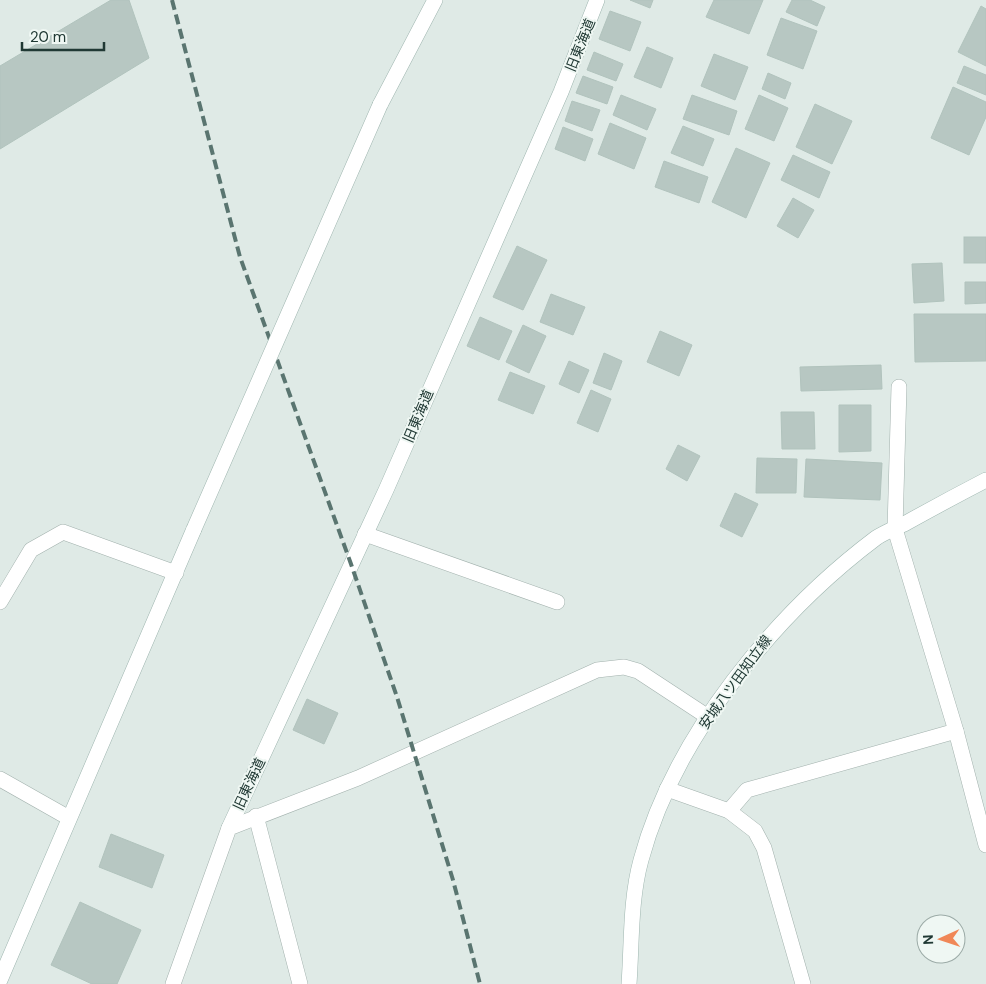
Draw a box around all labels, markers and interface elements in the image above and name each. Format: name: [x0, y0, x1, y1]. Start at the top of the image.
street label: 旧東海道: [561, 16, 599, 74]
scale bar: [22, 20, 105, 52]
text: 20 m: [30, 27, 66, 47]
street label: 旧東海道: [399, 387, 437, 445]
street label: 安城八ツ田知立線: [695, 631, 775, 733]
street label: 旧東海道: [229, 755, 269, 813]
north arrow: [916, 914, 966, 964]
text: N: [919, 934, 937, 945]

